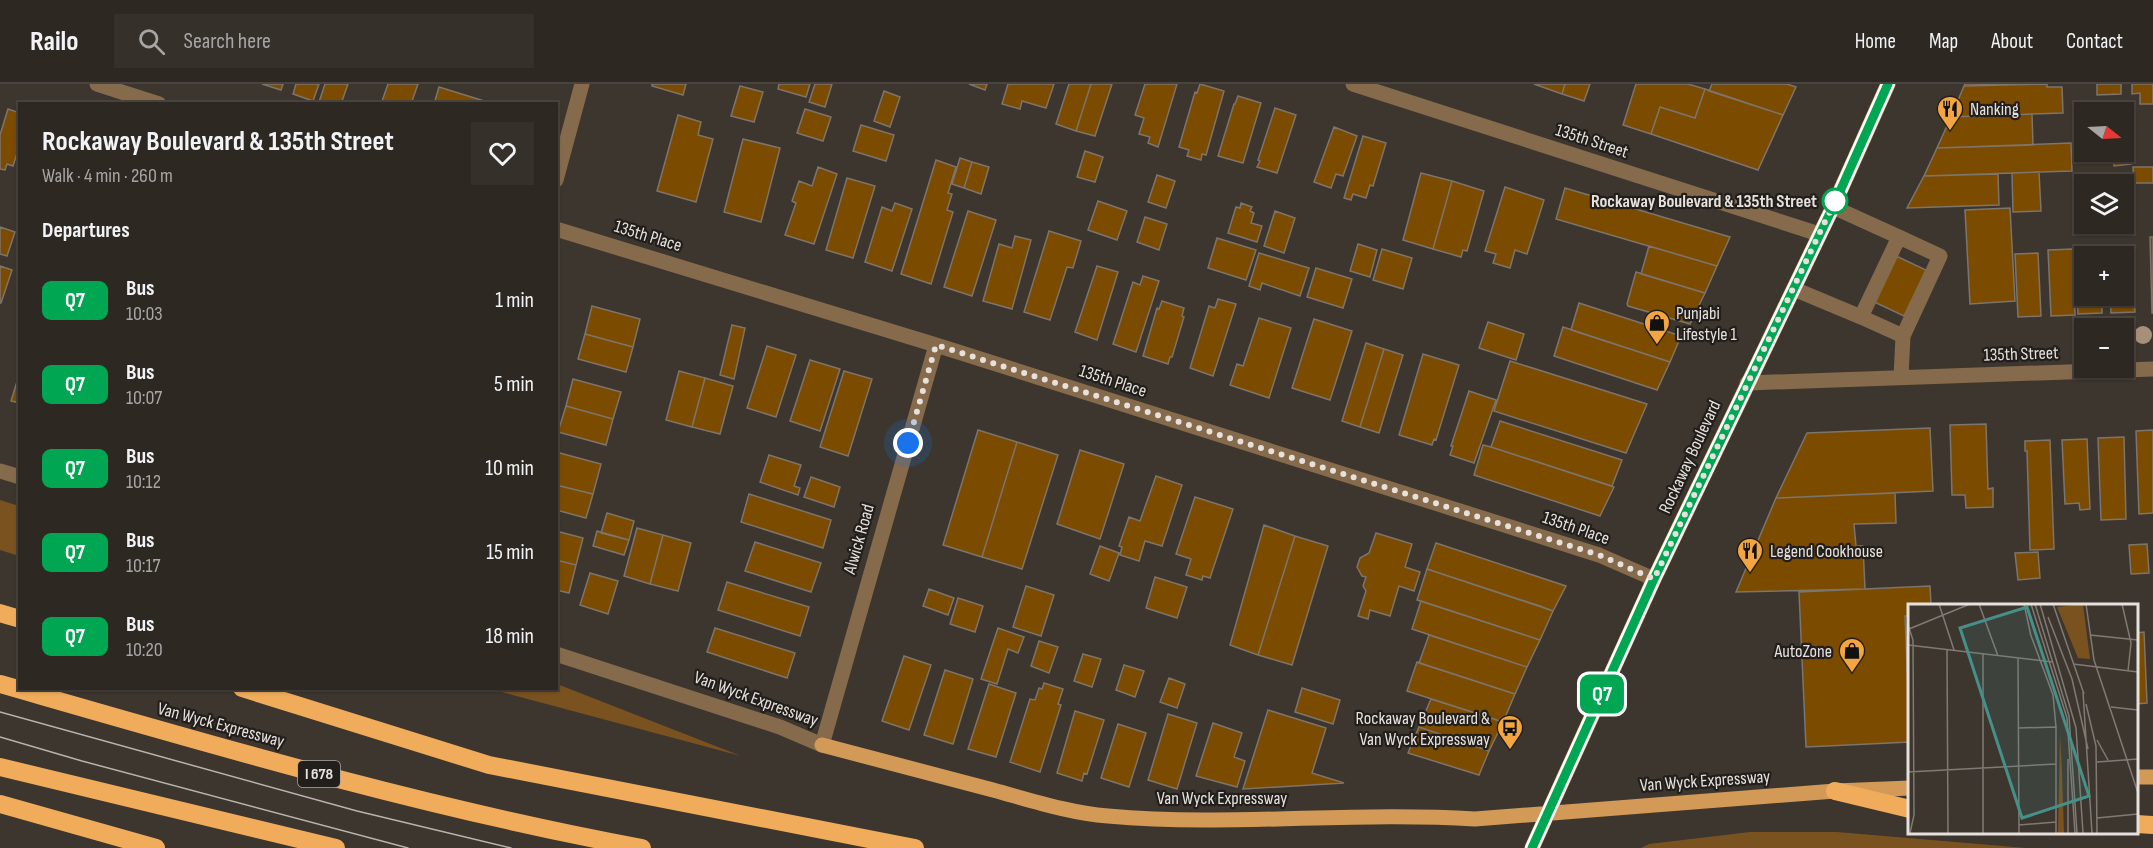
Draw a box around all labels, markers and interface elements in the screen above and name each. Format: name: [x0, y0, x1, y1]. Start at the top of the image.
search box: [114, 14, 534, 68]
text: Railo: [30, 25, 78, 58]
icon: search: [135, 25, 168, 58]
text: Search here: [183, 28, 271, 55]
text: Home: [1855, 29, 1896, 54]
text: Map: [1929, 29, 1958, 54]
text: About: [1991, 29, 2033, 54]
text: Contact: [2066, 29, 2123, 54]
restaurant icon: Nanking: [1935, 94, 1965, 132]
place label: Nanking: [1970, 99, 2019, 120]
north arrow: [2074, 102, 2134, 162]
map controls: [2074, 102, 2134, 378]
street label: 135th Street: [1553, 119, 1631, 163]
button: heart: [471, 122, 534, 185]
text: Rockaway Boulevard & 135th Street: [42, 125, 394, 158]
text: Walk · 4 min · 260 m: [42, 164, 173, 188]
button: layers: [2074, 174, 2134, 234]
marker: Rockaway Boulevard & 135th Street: [1822, 188, 1848, 214]
place label: Rockaway Boulevard & 135th Street: [1591, 191, 1817, 212]
street label: 135th Place: [612, 216, 684, 256]
text: Departures: [42, 217, 130, 244]
button: +: [2074, 246, 2134, 306]
text: Bus: [126, 275, 155, 302]
text: 1 min: [495, 287, 534, 314]
text: Q7: [65, 288, 85, 313]
text: 10:03: [126, 302, 163, 326]
place label: Punjabi Lifestyle 1: [1676, 303, 1737, 345]
shop icon: Punjabi Lifestyle 1: [1642, 308, 1672, 346]
button: −: [2074, 318, 2134, 378]
street label: 135th Street: [1983, 342, 2059, 366]
text: Bus: [126, 359, 155, 386]
street label: 135th Place: [1077, 360, 1149, 402]
text: 5 min: [494, 371, 534, 398]
text: Q7: [65, 372, 85, 397]
text: 10:07: [126, 386, 162, 410]
street label: Rockaway Boulevard: [1655, 397, 1725, 517]
your location: [893, 428, 923, 458]
text: Bus: [126, 443, 155, 470]
text: 10 min: [485, 455, 534, 482]
text: Q7: [65, 456, 85, 481]
text: 10:12: [126, 470, 161, 494]
street label: Alwick Road: [839, 502, 879, 577]
street label: 135th Place: [1540, 507, 1612, 549]
text: Bus: [126, 527, 155, 554]
restaurant icon: Legend Cookhouse: [1735, 536, 1765, 574]
text: 15 min: [486, 539, 534, 566]
text: Q7: [65, 540, 85, 565]
place label: Legend Cookhouse: [1770, 541, 1883, 562]
text: 10:17: [126, 554, 160, 578]
inset map: [1908, 604, 2138, 833]
text: Bus: [126, 611, 155, 638]
text: 18 min: [486, 623, 534, 650]
text: Q7: [65, 624, 85, 649]
shop icon: AutoZone: [1837, 636, 1867, 674]
text: 10:20: [126, 638, 163, 662]
place label: AutoZone: [1773, 641, 1832, 662]
street label: Van Wyck Expressway: [691, 667, 821, 731]
line badge: Q7: [1575, 674, 1629, 714]
text: Q7: [1592, 682, 1612, 707]
street label: Van Wyck Expressway: [155, 698, 287, 752]
place label: Rockaway Boulevard & Van Wyck Expressway: [1356, 708, 1490, 750]
bus stop icon: Rockaway Boulevard & Van Wyck Expressway: [1495, 713, 1525, 751]
road number: I 678: [298, 761, 340, 787]
street label: Van Wyck Expressway: [1639, 766, 1771, 796]
street label: Van Wyck Expressway: [1157, 788, 1287, 809]

